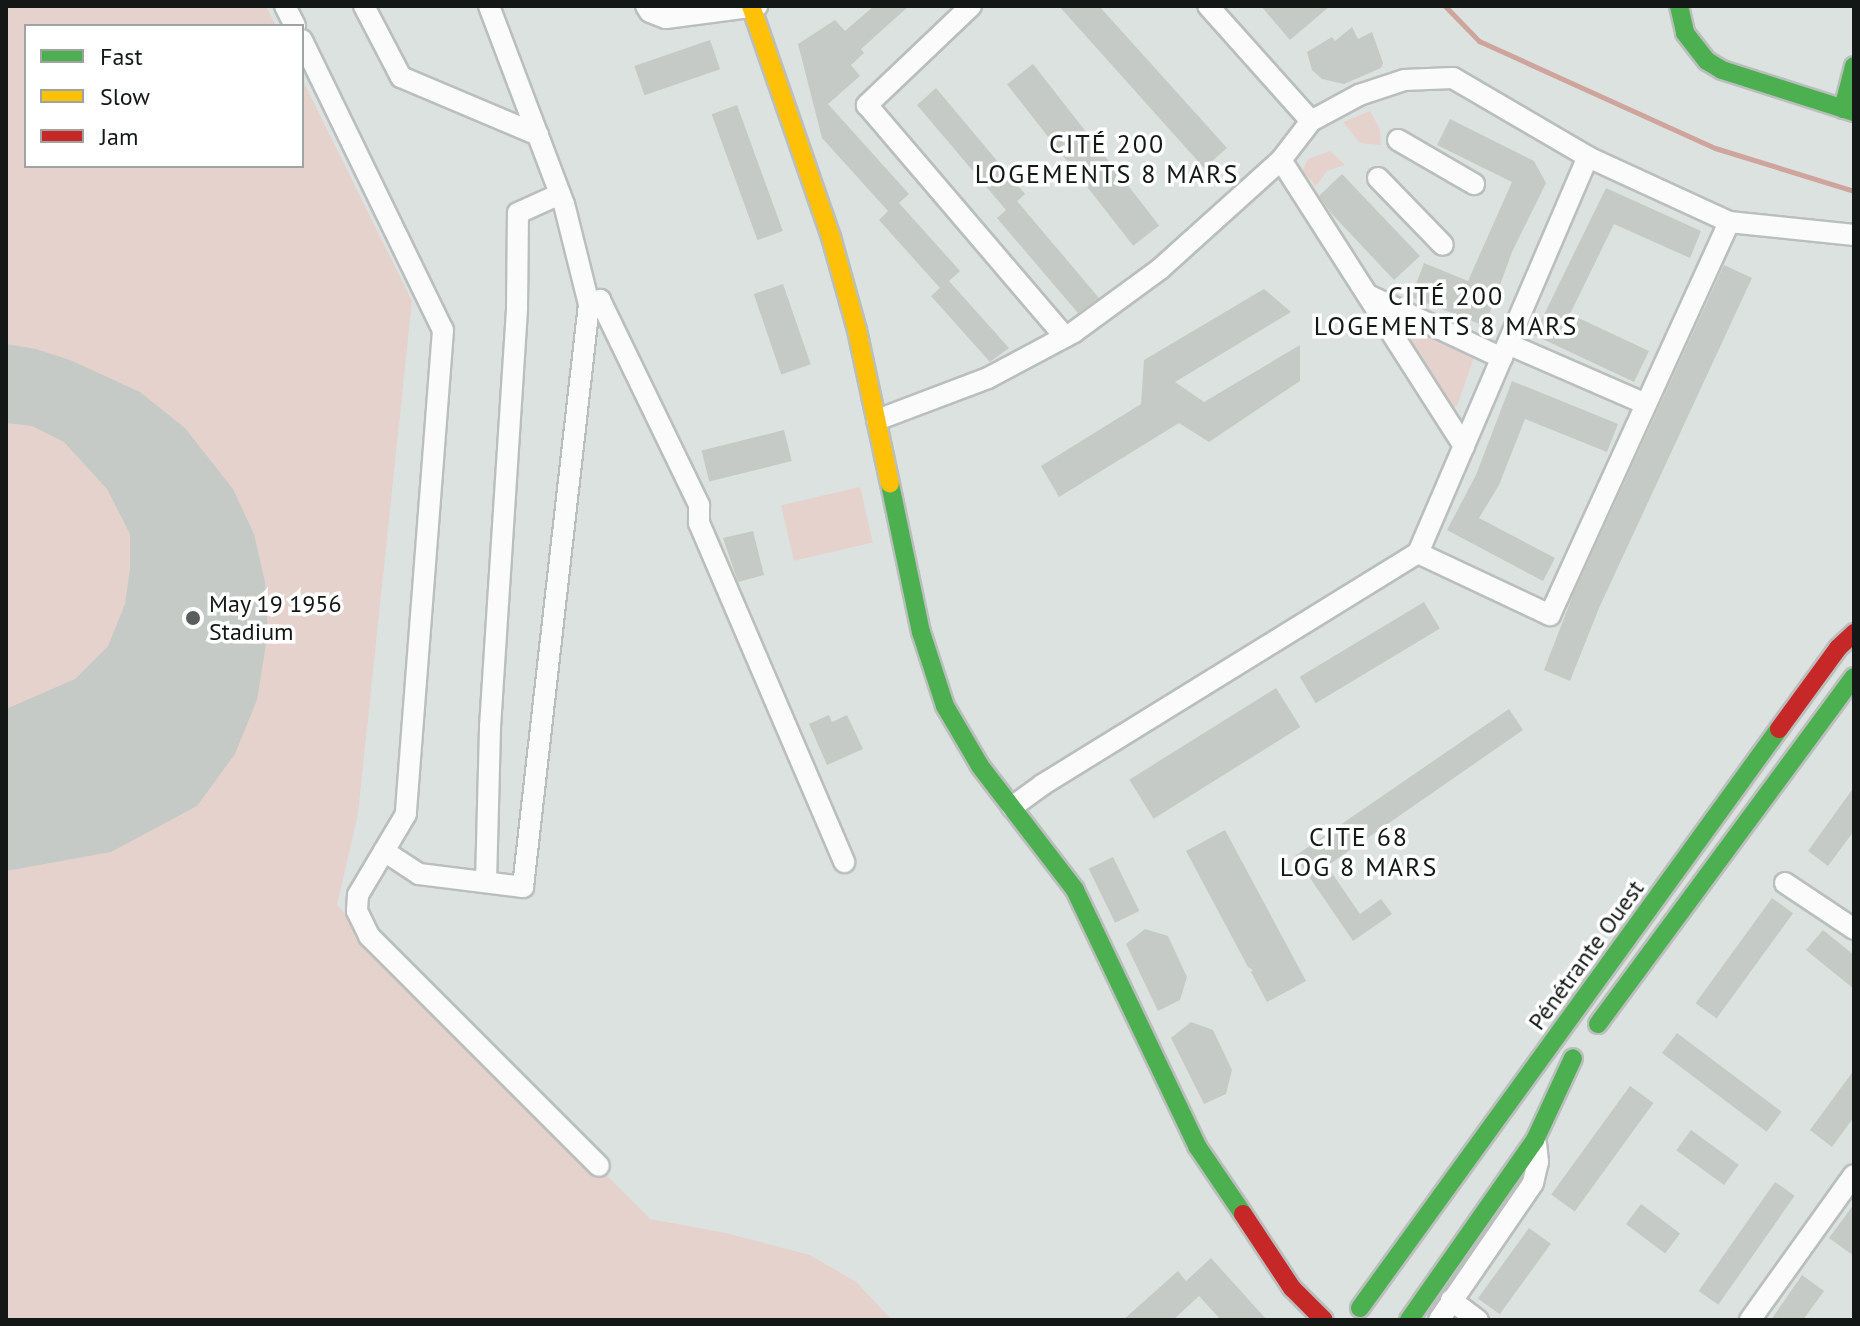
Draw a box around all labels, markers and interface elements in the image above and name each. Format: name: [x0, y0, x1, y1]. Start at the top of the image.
legend: [24, 24, 304, 168]
text: Fast: [100, 41, 143, 72]
text: Slow: [100, 81, 150, 112]
text: Jam: [100, 121, 138, 152]
district label: CITÉ 200 LOGEMENTS 8 MARS: [975, 128, 1239, 190]
district label: CITÉ 200 LOGEMENTS 8 MARS: [1314, 280, 1578, 342]
place label: May 19 1956 Stadium: [209, 590, 342, 646]
marker: May 19 1956 Stadium: [184, 609, 202, 627]
district label: CITE 68 LOG 8 MARS: [1280, 821, 1438, 882]
street label: Pénétrante Ouest: [1522, 875, 1650, 1035]

